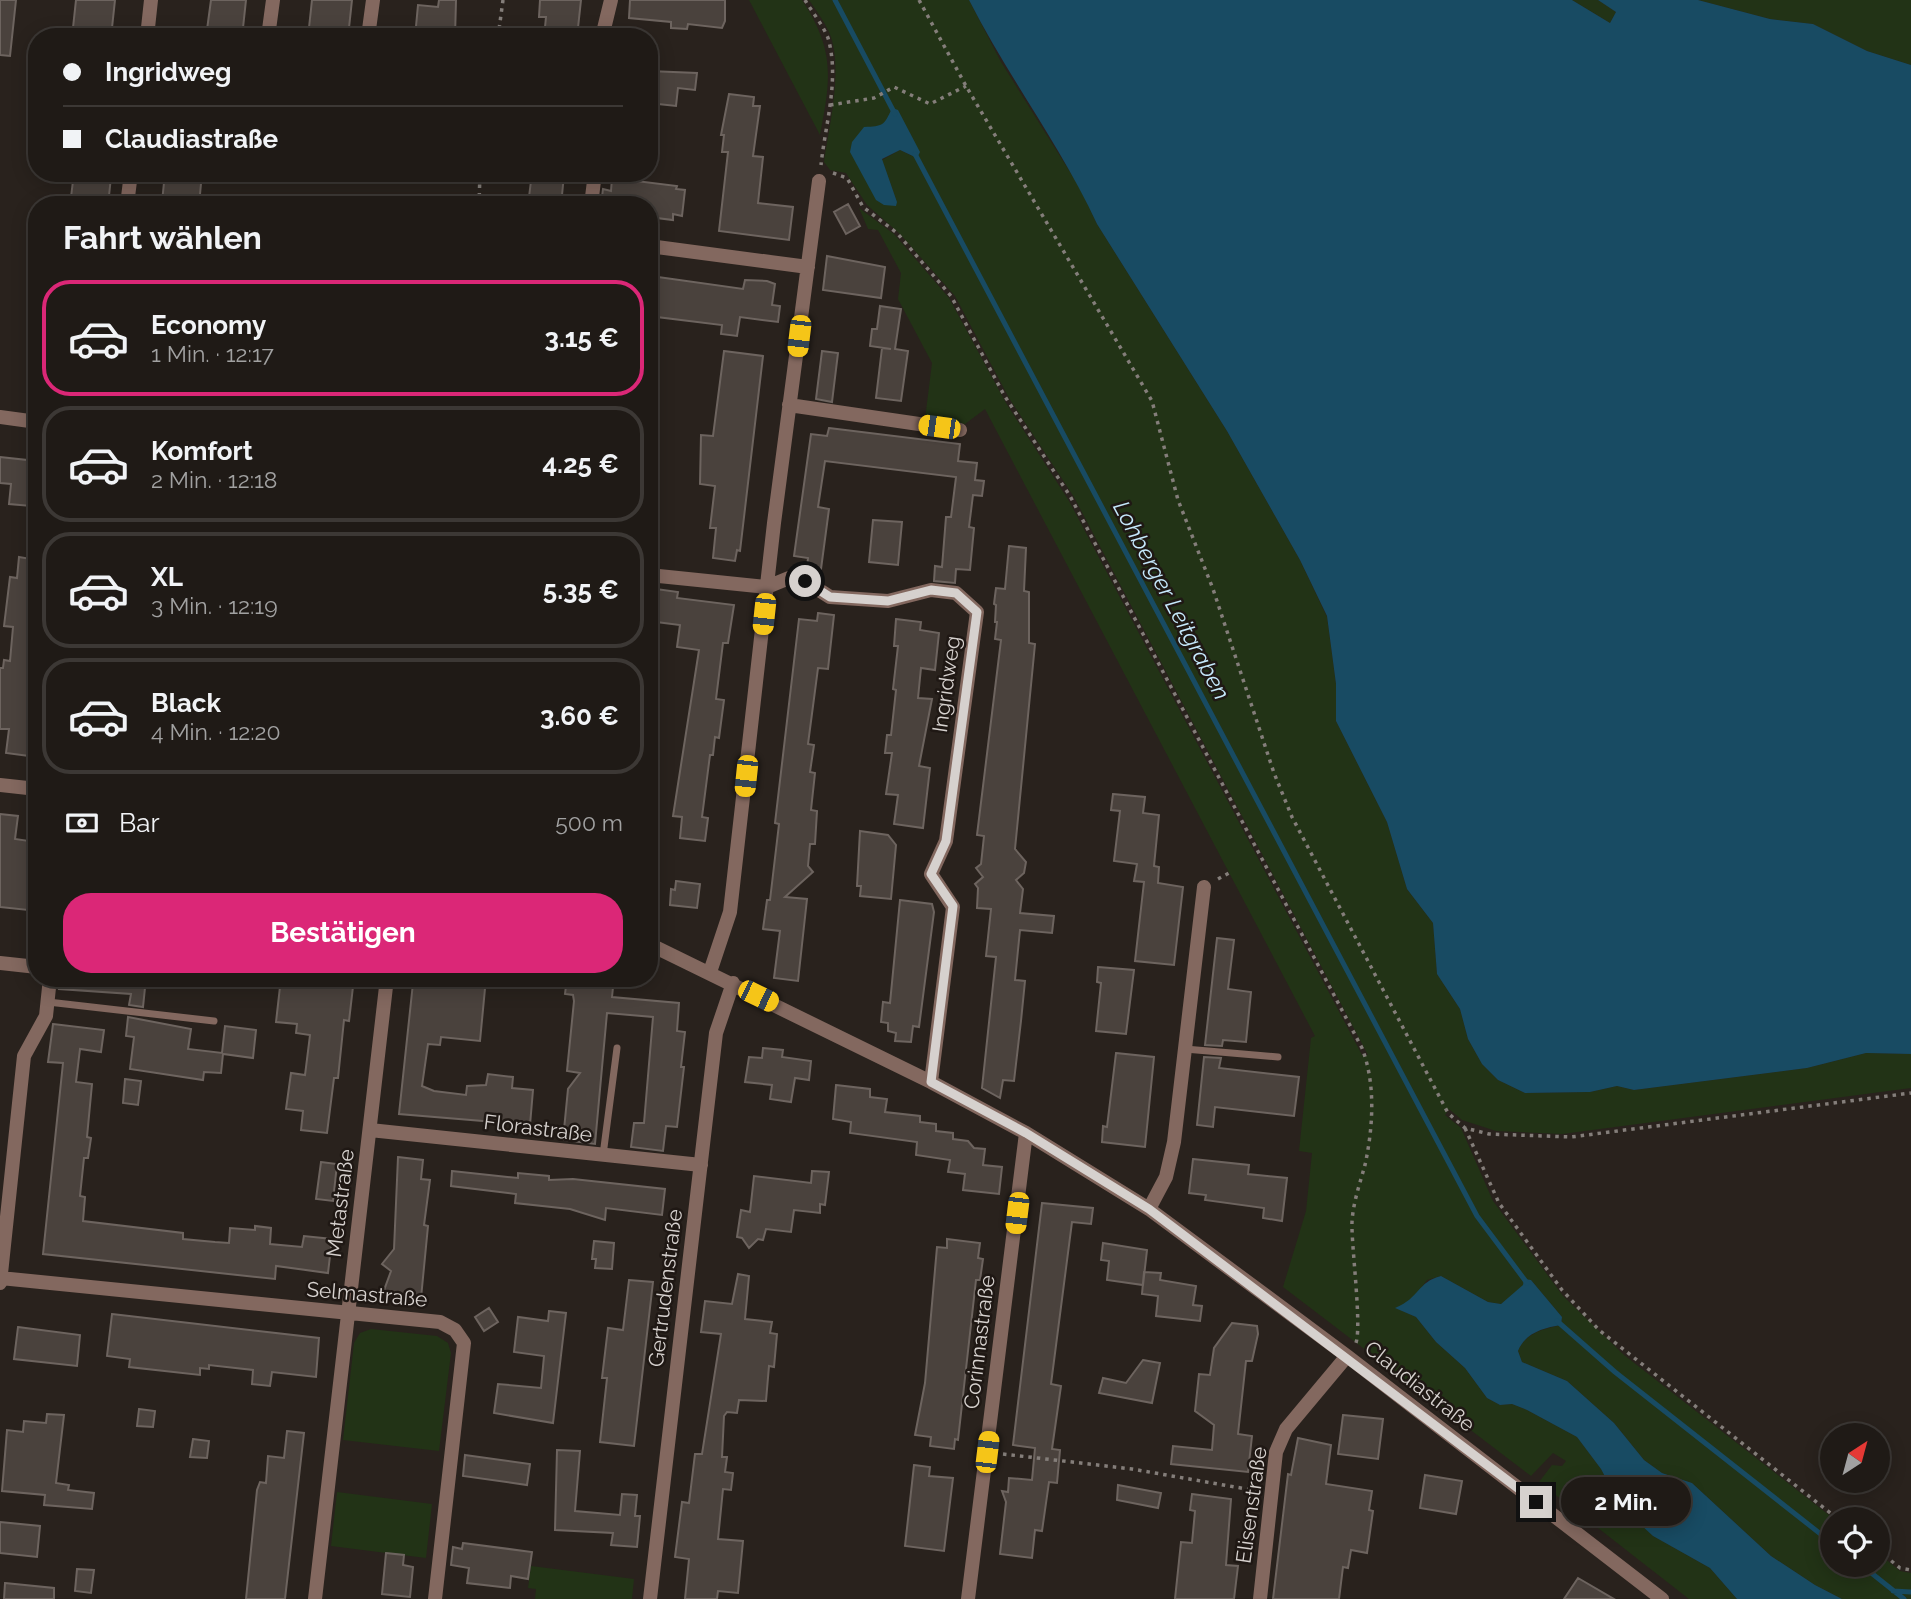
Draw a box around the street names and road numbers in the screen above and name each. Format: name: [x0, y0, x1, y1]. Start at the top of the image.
street label: Ingridweg: [927, 634, 965, 734]
street label: Florastraße: [482, 1109, 594, 1147]
street label: Metastraße: [321, 1147, 359, 1259]
street label: Gertrudenstraße: [643, 1208, 687, 1368]
street label: Corinnastraße: [958, 1274, 1000, 1410]
street label: Selmastraße: [305, 1276, 429, 1312]
street label: Claudiastraße: [1360, 1335, 1480, 1437]
street label: Elisenstraße: [1230, 1445, 1272, 1565]

